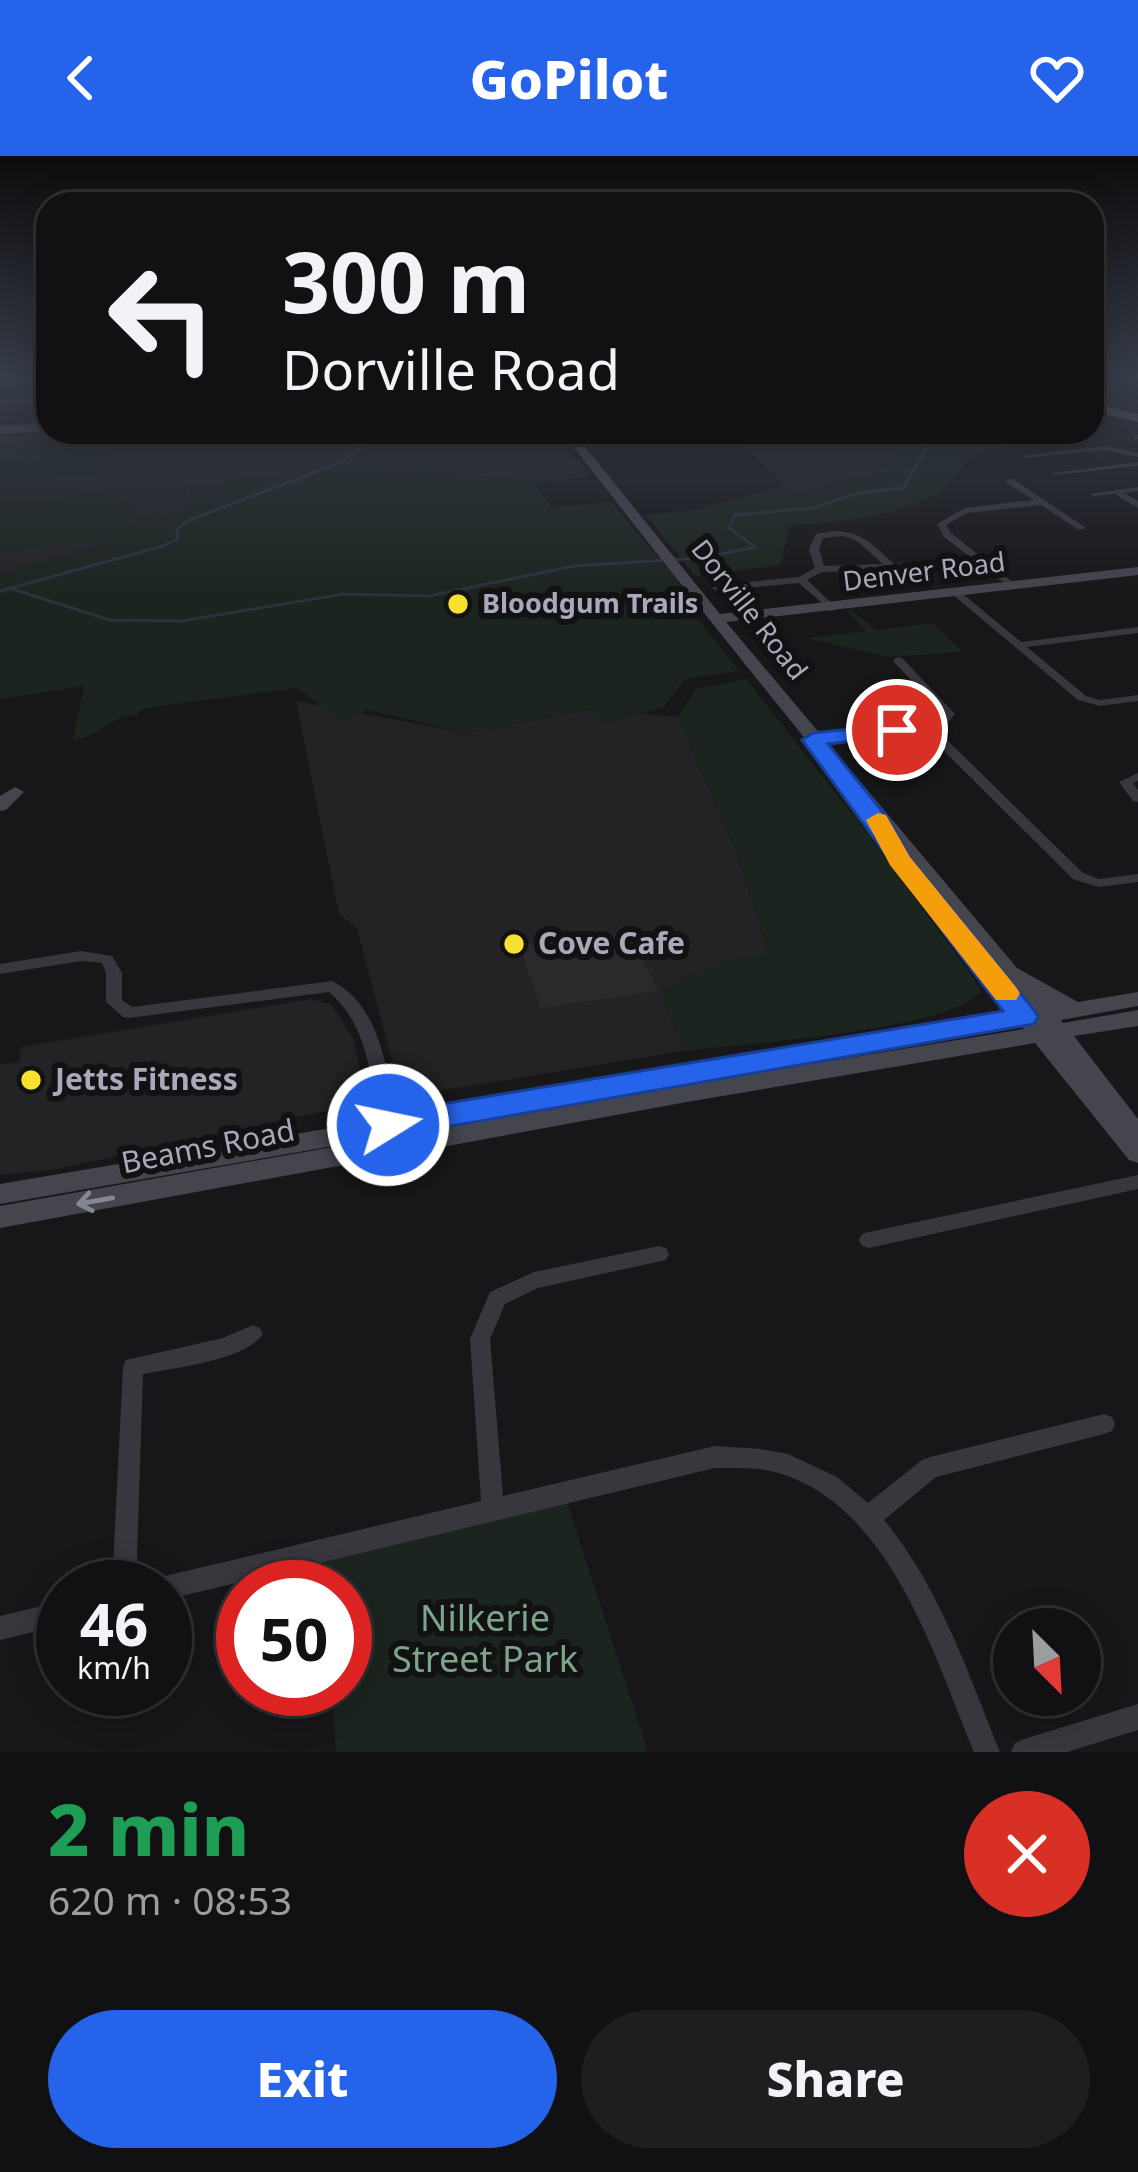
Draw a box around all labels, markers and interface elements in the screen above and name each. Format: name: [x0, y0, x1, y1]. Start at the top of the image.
text: GoPilot: [470, 41, 668, 115]
icon: back: [48, 45, 114, 111]
icon: heart: [1024, 45, 1090, 111]
text: 300 m: [282, 223, 530, 338]
icon: left: [84, 240, 240, 396]
text: Dorville Road: [282, 332, 620, 406]
street label: Dorville Road: [684, 531, 817, 687]
street label: Denver Road: [840, 542, 1007, 599]
place label: Bloodgum Trails: [482, 584, 698, 621]
marker: Bloodgum Trails: [445, 591, 471, 617]
pin: [846, 679, 948, 781]
icon: arrive: [864, 697, 930, 763]
place label: Cove Cafe: [538, 922, 685, 963]
marker: Cove Cafe: [501, 931, 527, 957]
place label: Jetts Fitness: [52, 1058, 238, 1099]
position arrow: [325, 1062, 451, 1188]
marker: Jetts Fitness: [18, 1067, 44, 1093]
street label: Beams Road: [118, 1109, 298, 1182]
one-way arrow: [77, 1191, 116, 1214]
speed limit sign: 50: [216, 1560, 372, 1716]
text: 46: [80, 1582, 148, 1664]
park label: Nilkerie Street Park: [392, 1593, 578, 1683]
north arrow: [993, 1608, 1101, 1716]
map controls: [993, 1608, 1101, 1716]
text: km/h: [77, 1647, 151, 1688]
text: 2 min: [48, 1779, 249, 1877]
button: close: [964, 1791, 1090, 1917]
text: 620 m · 08:53: [48, 1873, 292, 1926]
button: Exit: [48, 2010, 557, 2148]
button: Share: [581, 2010, 1090, 2148]

